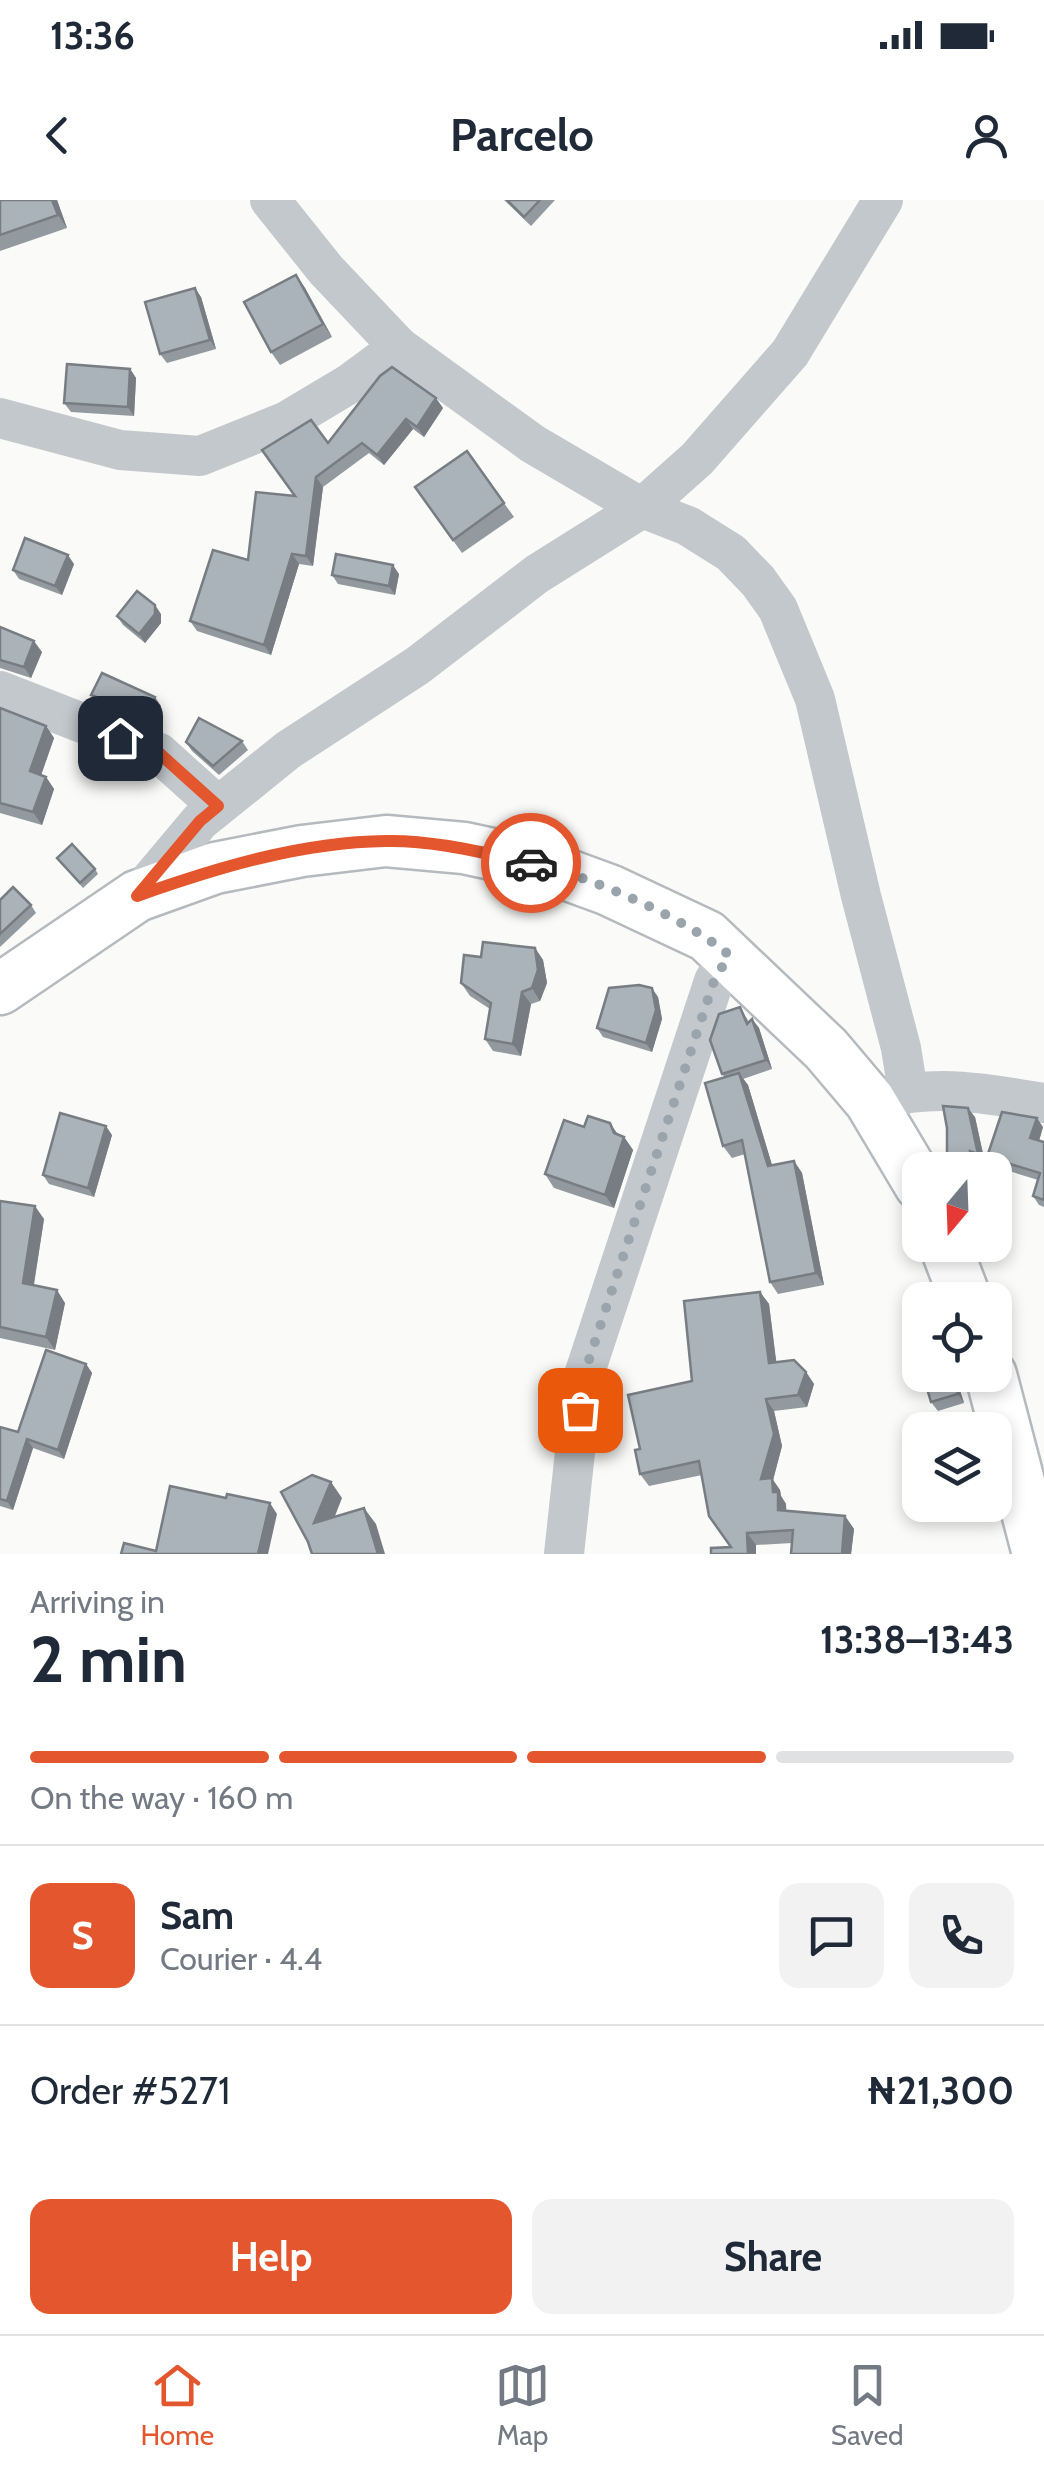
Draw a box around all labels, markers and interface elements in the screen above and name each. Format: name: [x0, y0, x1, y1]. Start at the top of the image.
text: 13:36: [50, 12, 135, 59]
icon: back: [30, 108, 85, 163]
text: Parcelo: [450, 108, 594, 162]
icon: person: [959, 108, 1014, 163]
pin: [78, 696, 163, 781]
icon: home: [93, 711, 148, 766]
courier: [481, 813, 581, 913]
icon: car: [504, 836, 559, 891]
north arrow: [902, 1152, 1012, 1262]
map controls: [902, 1152, 1012, 1522]
button: locate: [902, 1282, 1012, 1392]
pin: [538, 1368, 623, 1453]
icon: bag: [553, 1383, 608, 1438]
button: layers: [902, 1412, 1012, 1522]
text: Arriving in: [30, 1582, 165, 1621]
text: 13:38–13:43: [820, 1616, 1014, 1663]
text: 2 min: [30, 1619, 187, 1698]
text: On the way · 160 m: [30, 1778, 293, 1817]
button: chat: [779, 1883, 884, 1988]
button: phone: [909, 1883, 1014, 1988]
text: Sam: [160, 1892, 234, 1939]
text: S: [71, 1912, 94, 1959]
text: Courier · 4.4: [160, 1939, 322, 1978]
text: Order #5271: [30, 2067, 230, 2114]
text: ₦21,300: [866, 2067, 1014, 2114]
button: Help: [30, 2199, 512, 2314]
button: Share: [532, 2199, 1014, 2314]
tab: Home: [140, 2358, 214, 2452]
tab: Map: [495, 2358, 550, 2452]
tab: Saved: [831, 2358, 904, 2452]

